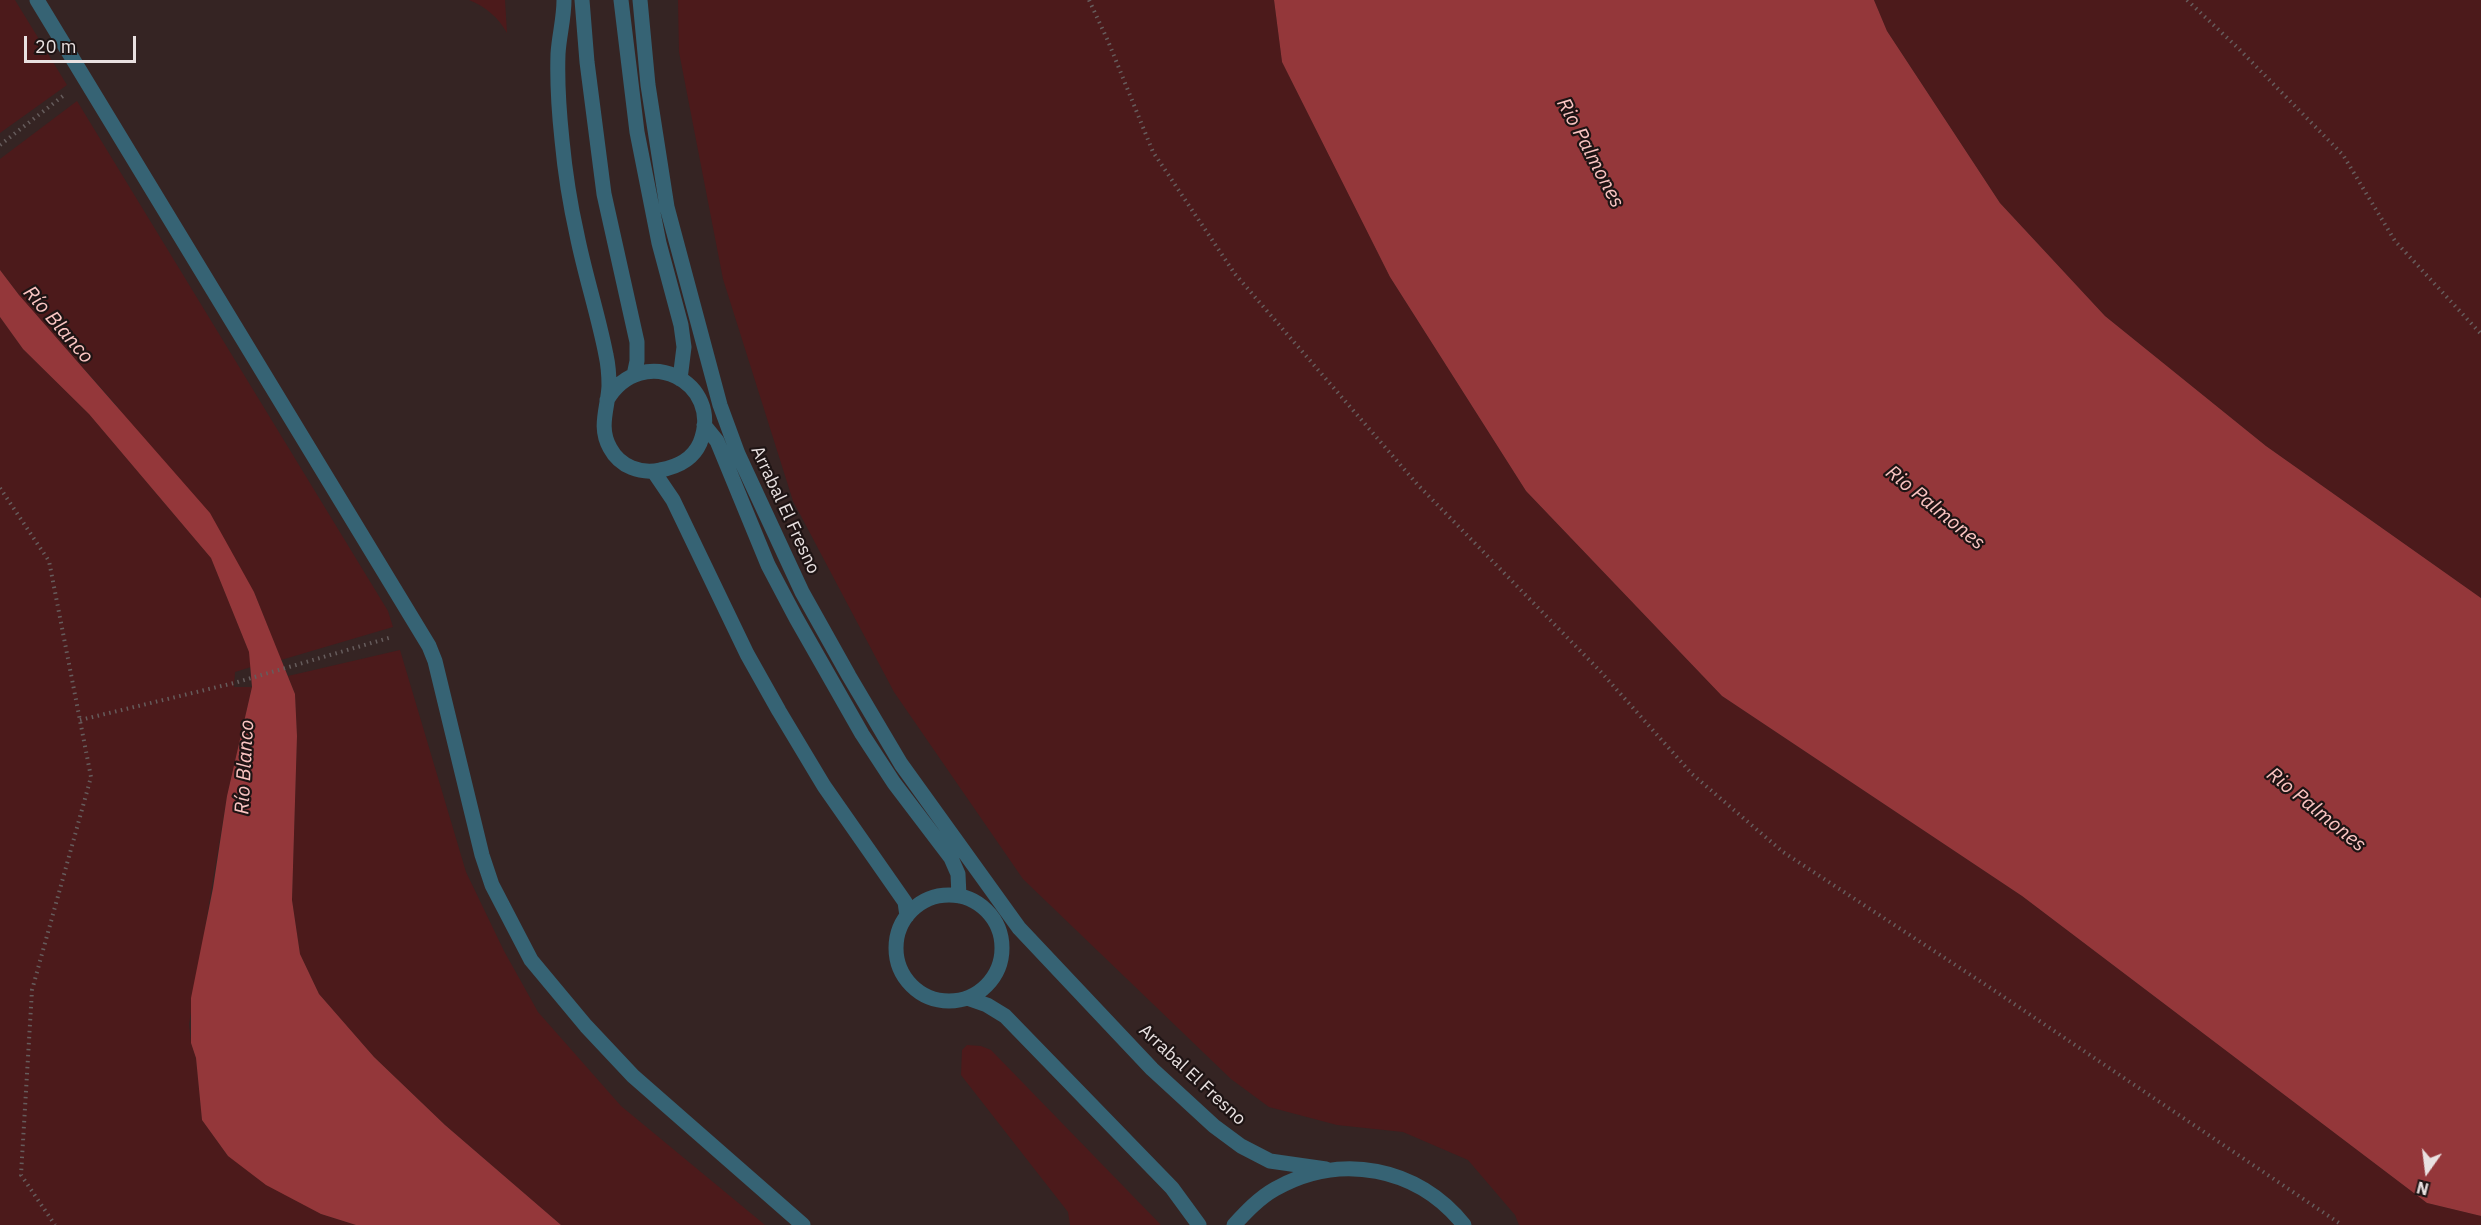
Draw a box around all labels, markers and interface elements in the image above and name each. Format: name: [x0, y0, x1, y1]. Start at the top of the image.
scale bar: [27, 24, 140, 62]
text: 20 m: [35, 35, 77, 58]
water label: Rio Palmones: [1551, 94, 1629, 212]
water label: Río Blanco: [18, 281, 98, 369]
street label: Arrabal El Fresno: [746, 443, 824, 577]
water label: Rio Palmones: [1881, 461, 1989, 555]
water label: Río Blanco: [231, 719, 259, 815]
water label: Rio Palmones: [2262, 763, 2370, 857]
street label: Arrabal El Fresno: [1134, 1020, 1250, 1130]
north arrow: [2397, 1141, 2457, 1201]
text: N: [2415, 1177, 2431, 1200]

